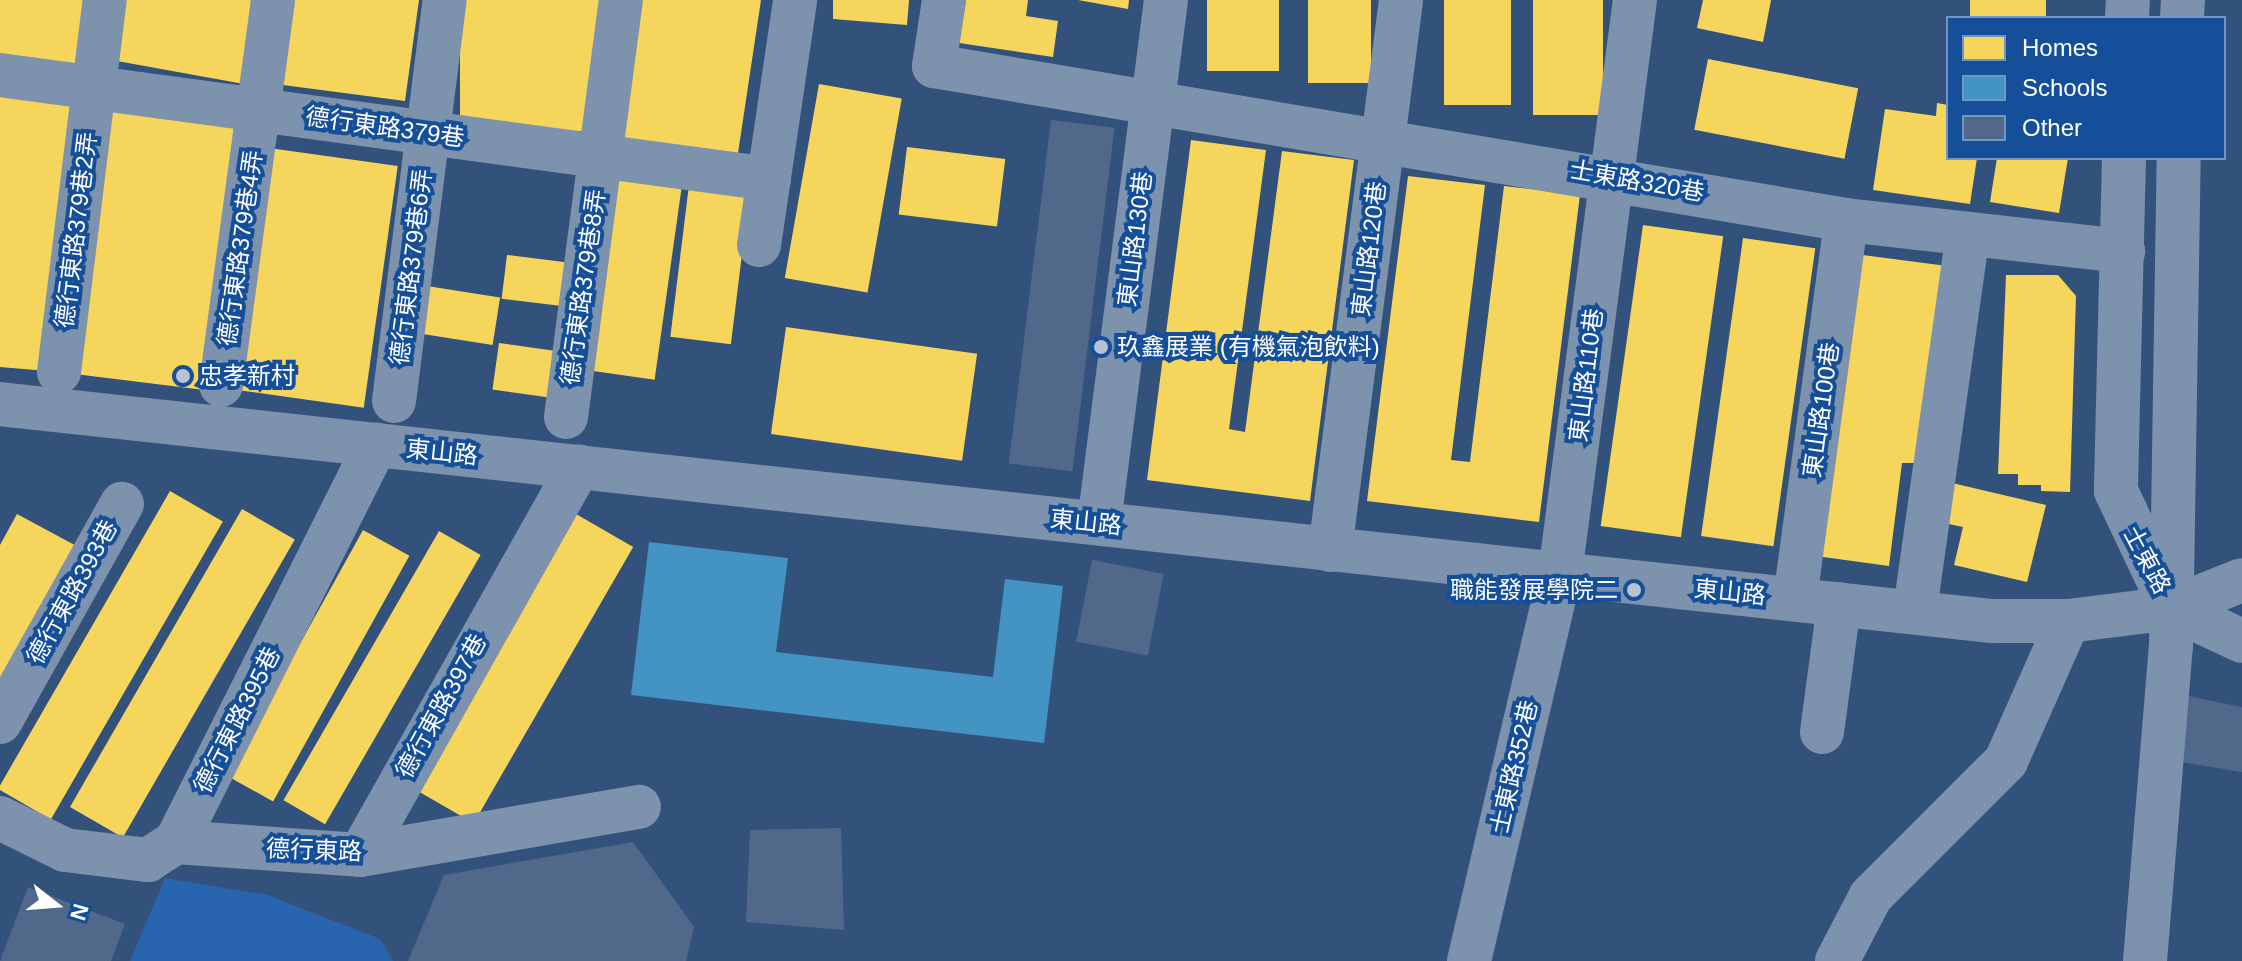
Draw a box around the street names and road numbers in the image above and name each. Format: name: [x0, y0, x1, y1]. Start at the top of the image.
street label: 德行東路379巷: [304, 102, 466, 152]
street label: 德行東路379巷2弄: [50, 130, 102, 330]
street label: 德行東路379巷4弄: [212, 148, 268, 348]
street label: 士東路320巷: [1568, 155, 1706, 207]
street label: 德行東路379巷6弄: [385, 167, 437, 367]
street label: 東山路130巷: [1112, 170, 1158, 308]
street label: 東山路120巷: [1346, 180, 1392, 318]
street label: 德行東路379巷8弄: [555, 187, 611, 387]
street label: 東山路110巷: [1564, 307, 1608, 443]
street label: 東山路100巷: [1797, 341, 1845, 479]
street label: 東山路: [405, 434, 479, 470]
street label: 東山路: [1049, 504, 1123, 540]
street label: 德行東路393巷: [21, 515, 123, 669]
street label: 士東路: [2117, 521, 2177, 599]
street label: 東山路: [1693, 574, 1767, 610]
street label: 德行東路397巷: [390, 629, 492, 783]
street label: 德行東路395巷: [188, 642, 286, 798]
street label: 士東路352巷: [1485, 697, 1543, 837]
street label: 德行東路: [266, 834, 362, 866]

